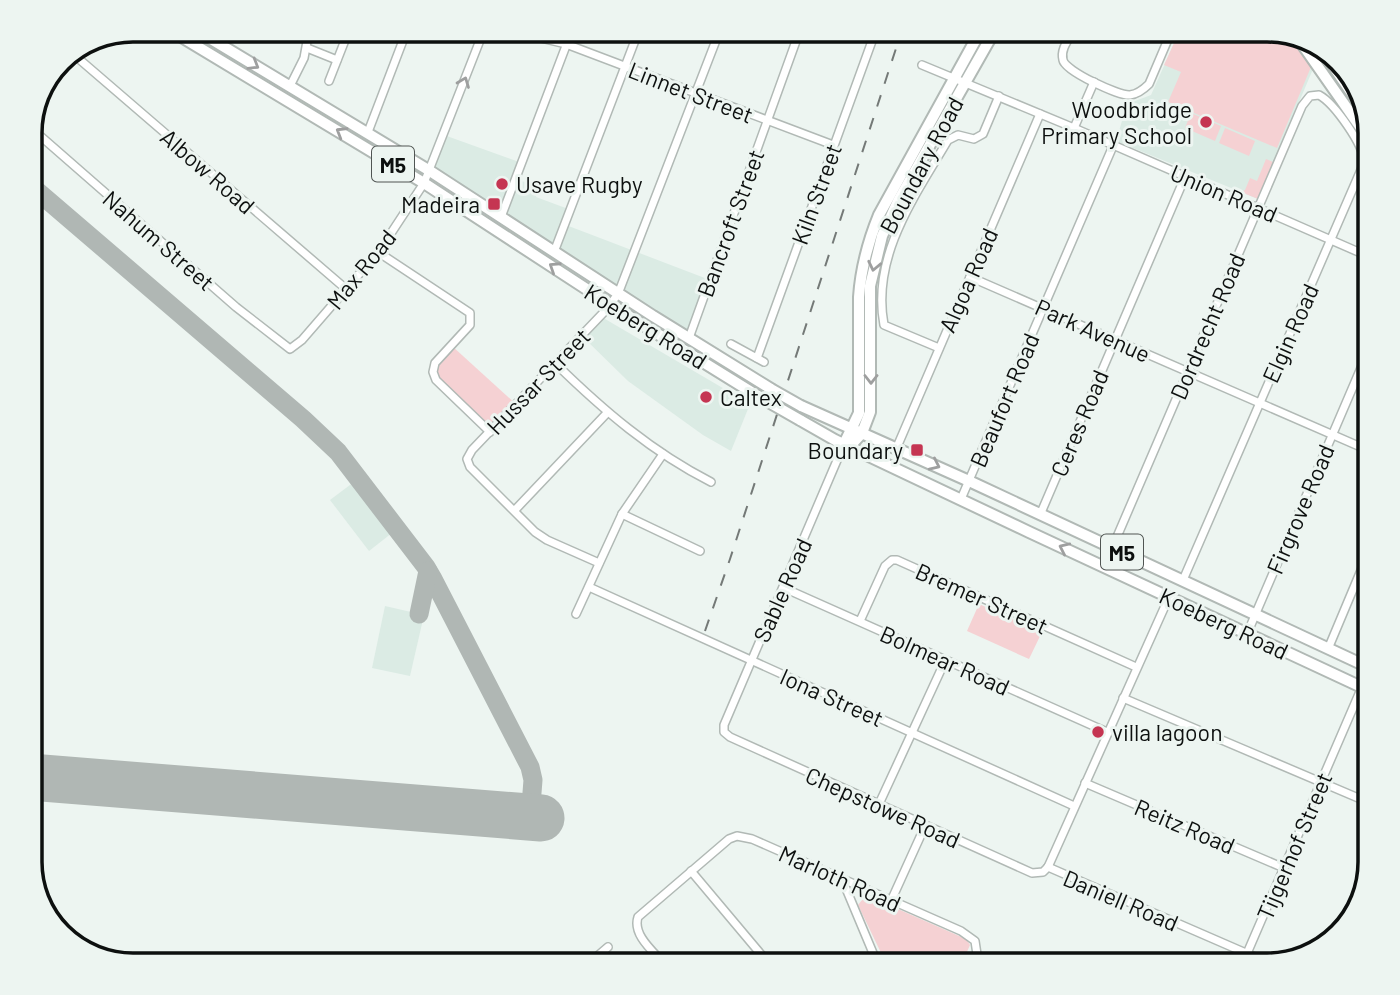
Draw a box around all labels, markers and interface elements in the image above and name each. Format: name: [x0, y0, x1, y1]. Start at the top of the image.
street label: Linnet Street: [625, 55, 757, 129]
one-way arrow: [247, 57, 260, 70]
one-way arrow: [456, 77, 470, 89]
street label: Boundary Road: [873, 92, 969, 238]
place label: Woodbridge Primary School: [1041, 95, 1192, 149]
marker: Woodbridge Primary School: [1198, 114, 1214, 130]
street label: Albow Road: [155, 122, 261, 220]
one-way arrow: [335, 128, 348, 141]
street label: Kiln Street: [785, 140, 847, 248]
street label: Bancroft Street: [690, 145, 770, 301]
road number: M5: [372, 146, 414, 182]
street label: Union Road: [1166, 158, 1282, 228]
place label: Usave Rugby: [516, 170, 643, 198]
marker: Usave Rugby: [494, 176, 510, 192]
street label: Nahum Street: [98, 184, 220, 296]
place label: Madeira: [401, 190, 480, 218]
marker: Madeira: [486, 196, 502, 212]
street label: Max Road: [320, 223, 402, 315]
street label: Algoa Road: [933, 223, 1003, 337]
street label: Dordrecht Road: [1164, 249, 1250, 403]
one-way arrow: [867, 260, 882, 272]
one-way arrow: [549, 263, 562, 276]
street label: Koeberg Road: [580, 277, 712, 375]
street label: Elgin Road: [1256, 279, 1324, 387]
street label: Park Avenue: [1031, 292, 1155, 368]
street label: Hussar Street: [480, 322, 596, 440]
street label: Beaufort Road: [963, 329, 1045, 471]
street label: Ceres Road: [1044, 366, 1114, 480]
one-way arrow: [863, 374, 879, 384]
place label: Caltex: [720, 383, 782, 411]
marker: Caltex: [698, 389, 714, 405]
place label: Boundary: [808, 436, 903, 464]
street label: Firgrove Road: [1260, 440, 1340, 578]
marker: Boundary: [909, 442, 925, 458]
one-way arrow: [928, 457, 940, 471]
street label: Sable Road: [747, 534, 817, 646]
road number: M5: [1101, 534, 1143, 570]
one-way arrow: [1059, 543, 1071, 557]
street label: Bremer Street: [912, 556, 1052, 640]
street label: Koeberg Road: [1155, 581, 1293, 665]
street label: Bolmear Road: [876, 619, 1014, 701]
street label: Iona Street: [776, 662, 888, 732]
place label: villa lagoon: [1112, 718, 1223, 746]
marker: villa lagoon: [1090, 724, 1106, 740]
street label: Chepstowe Road: [801, 760, 965, 854]
street label: Tijgerhof Street: [1250, 768, 1338, 924]
street label: Reitz Road: [1131, 792, 1239, 860]
street label: Marloth Road: [775, 839, 905, 917]
street label: Daniell Road: [1059, 863, 1183, 937]

